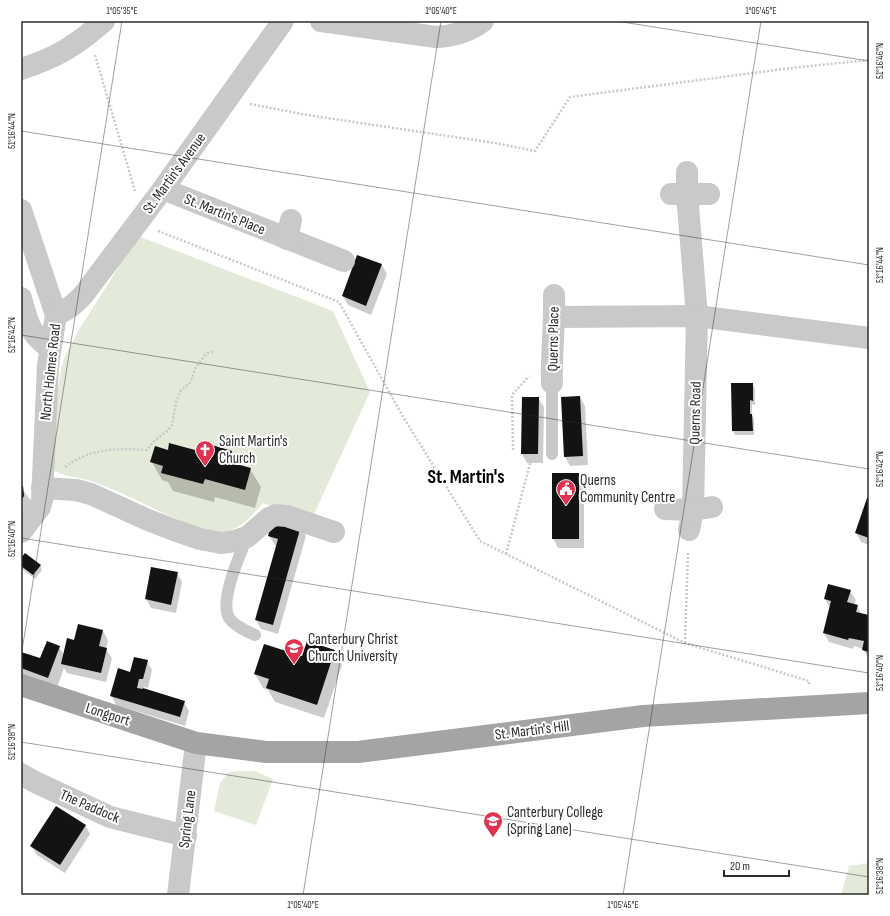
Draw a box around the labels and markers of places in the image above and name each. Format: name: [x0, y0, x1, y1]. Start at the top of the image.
place label: Saint Martin's Church: [219, 432, 288, 468]
church icon: Saint Martin's Church: [194, 439, 216, 467]
place label: Querns Community Centre: [580, 471, 675, 507]
public building icon: Querns Community Centre: [555, 478, 577, 506]
place label: Canterbury Christ Church University: [308, 630, 398, 666]
school or university icon: Canterbury Christ Church University: [283, 637, 305, 665]
place label: Canterbury College (Spring Lane): [507, 803, 603, 839]
school or university icon: Canterbury College (Spring Lane): [482, 810, 504, 838]

